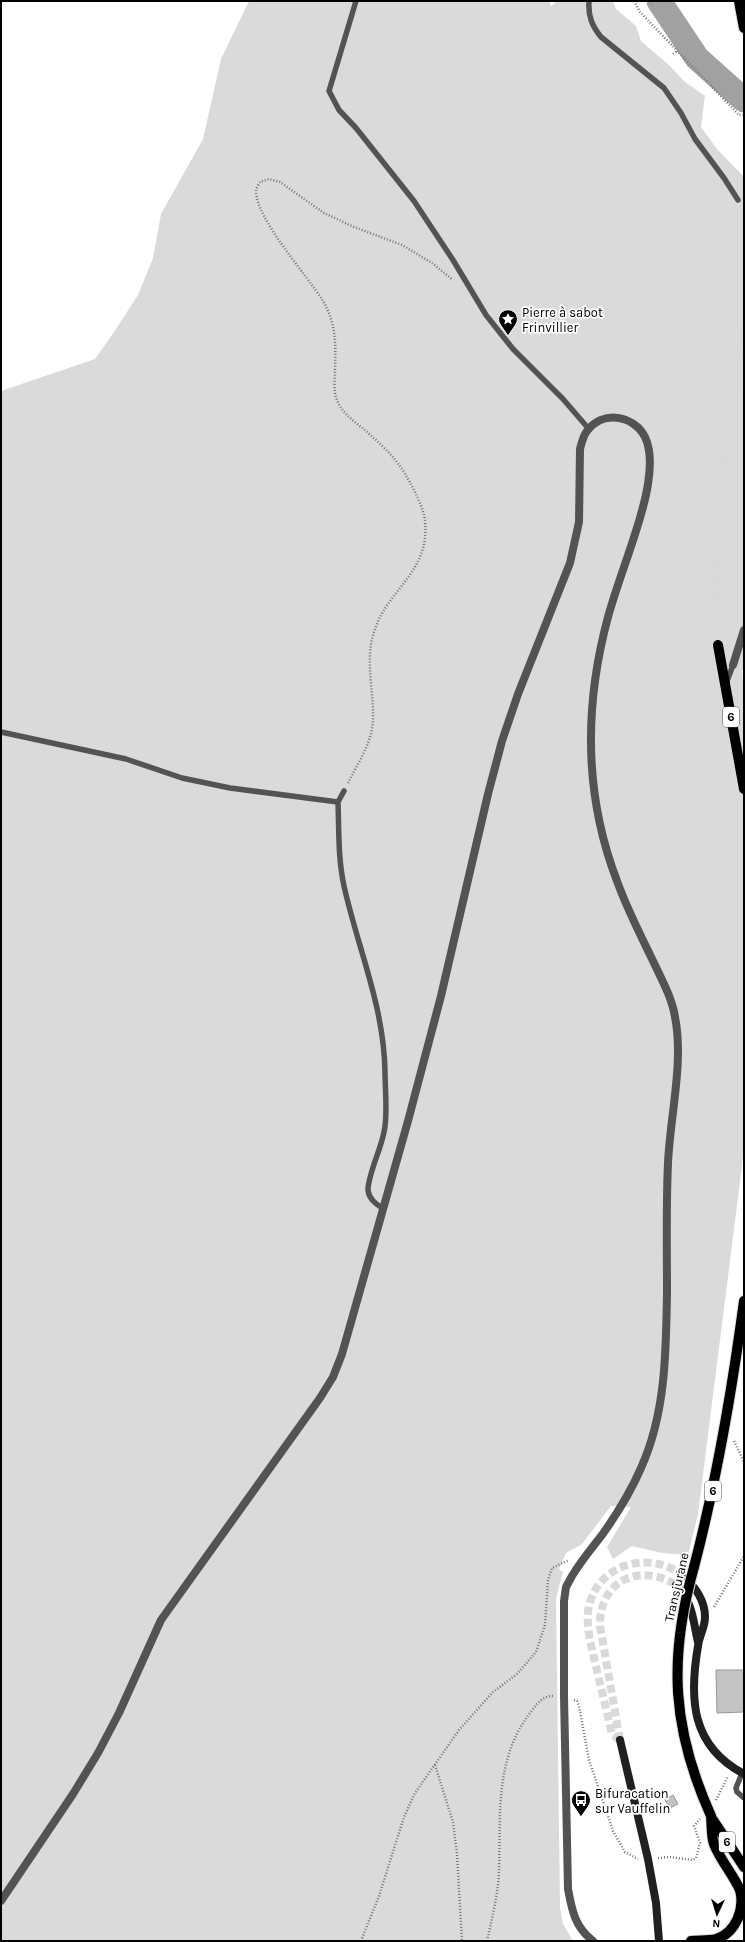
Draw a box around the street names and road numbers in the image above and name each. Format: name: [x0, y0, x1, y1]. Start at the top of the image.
road number: 6: [723, 707, 739, 727]
road number: 6: [705, 1481, 721, 1501]
street label: Transjurane: [661, 1551, 692, 1623]
road number: 6: [719, 1832, 735, 1852]

